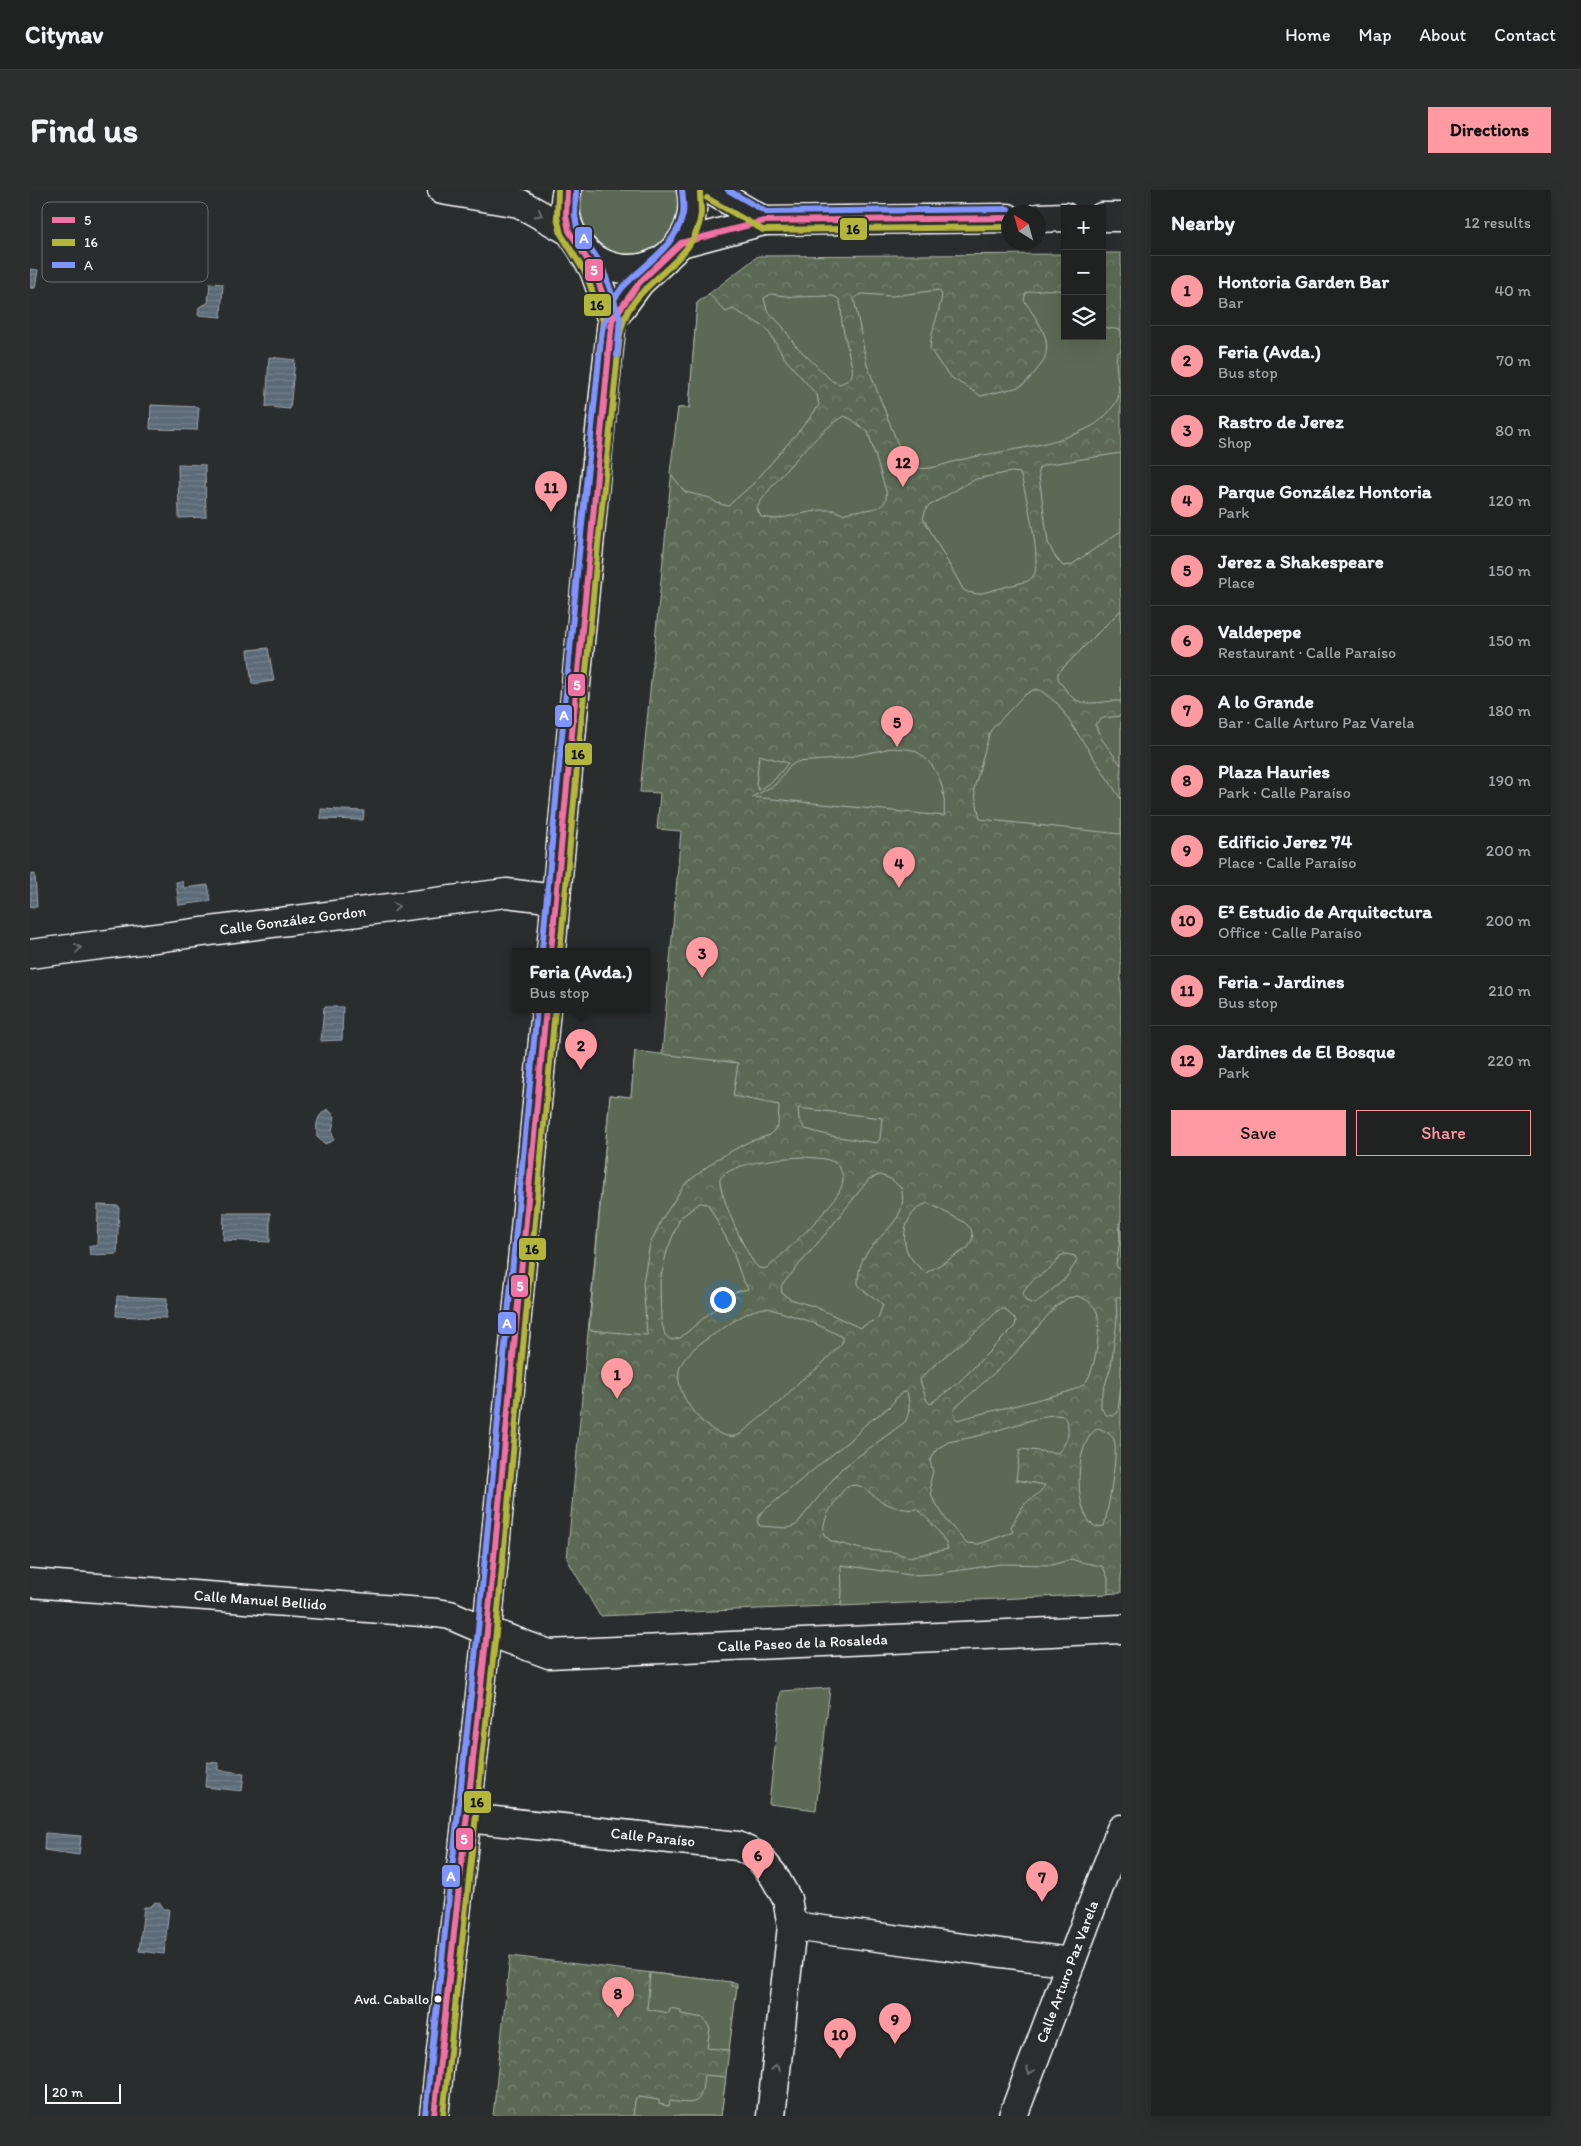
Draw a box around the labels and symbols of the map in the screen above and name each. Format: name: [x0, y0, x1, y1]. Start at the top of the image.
legend: [42, 202, 208, 282]
north arrow: [1001, 205, 1046, 250]
one-way arrow: [533, 208, 542, 218]
text: 5: [84, 212, 91, 229]
line badge: 16: [839, 217, 868, 241]
text: 16: [846, 221, 861, 238]
line badge: A: [574, 226, 593, 250]
text: A: [579, 230, 590, 247]
text: 16: [84, 234, 98, 251]
text: A: [84, 257, 93, 274]
line badge: 5: [584, 258, 604, 282]
text: 5: [590, 262, 598, 279]
line badge: 16: [583, 293, 612, 317]
text: 16: [590, 297, 605, 314]
pin: 12: [887, 446, 919, 487]
pin: 11: [535, 471, 567, 512]
line badge: 5: [567, 673, 586, 697]
text: 5: [573, 677, 581, 694]
line badge: A: [554, 704, 573, 728]
pin: 5: [881, 706, 913, 747]
text: A: [559, 707, 570, 724]
line badge: 16: [564, 742, 593, 766]
text: 16: [571, 746, 586, 763]
pin: 4: [883, 847, 915, 888]
street label: Calle González Gordon: [218, 902, 368, 939]
one-way arrow: [392, 902, 400, 913]
pin: 3: [686, 937, 718, 978]
one-way arrow: [75, 943, 83, 954]
pin: 2: [565, 1029, 597, 1070]
line badge: 16: [518, 1237, 547, 1261]
text: 16: [525, 1241, 540, 1258]
line badge: 5: [510, 1274, 529, 1298]
text: 5: [516, 1278, 524, 1295]
your location: [710, 1287, 736, 1313]
line badge: A: [497, 1311, 517, 1335]
text: A: [502, 1315, 513, 1332]
pin: 1: [601, 1358, 633, 1399]
street label: Calle Manuel Bellido: [193, 1586, 327, 1614]
street label: Calle Paseo de la Rosaleda: [717, 1630, 889, 1656]
line badge: 16: [463, 1790, 492, 1814]
text: 16: [470, 1794, 485, 1811]
street label: Calle Paraíso: [610, 1824, 696, 1851]
line badge: 5: [455, 1827, 474, 1851]
text: 5: [460, 1831, 468, 1848]
pin: 6: [742, 1839, 774, 1880]
pin: 7: [1026, 1861, 1058, 1902]
line badge: A: [441, 1864, 461, 1888]
text: A: [446, 1868, 457, 1885]
street label: Calle Arturo Paz Varela: [1032, 1898, 1102, 2045]
pin: 8: [602, 1977, 634, 2018]
place label: Avd. Caballo: [354, 1991, 429, 2008]
marker: Avd. Caballo: [433, 1994, 443, 2004]
pin: 9: [879, 2003, 911, 2044]
pin: 10: [824, 2018, 856, 2059]
one-way arrow: [770, 2063, 781, 2071]
one-way arrow: [1026, 2066, 1036, 2075]
scale bar: [45, 2081, 121, 2104]

